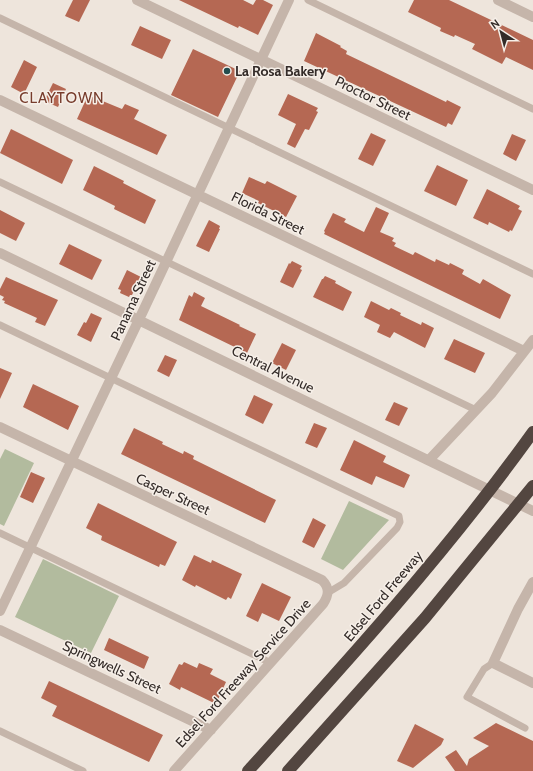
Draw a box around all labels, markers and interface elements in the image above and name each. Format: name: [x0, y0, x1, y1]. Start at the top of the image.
north arrow: [481, 12, 521, 52]
text: N: [488, 16, 502, 32]
place label: La Rosa Bakery: [235, 62, 327, 80]
marker: La Rosa Bakery: [222, 66, 232, 76]
street label: Proctor Street: [332, 72, 414, 124]
district label: CLAYTOWN: [19, 89, 105, 107]
street label: Florida Street: [228, 188, 308, 239]
street label: Panama Street: [106, 256, 160, 343]
street label: Central Avenue: [229, 341, 317, 397]
street label: Casper Street: [133, 469, 213, 519]
street label: Edsel Ford Freeway: [340, 547, 426, 645]
street label: Edsel Ford Freeway Service Drive: [171, 595, 315, 751]
street label: Springwells Street: [60, 636, 164, 698]

